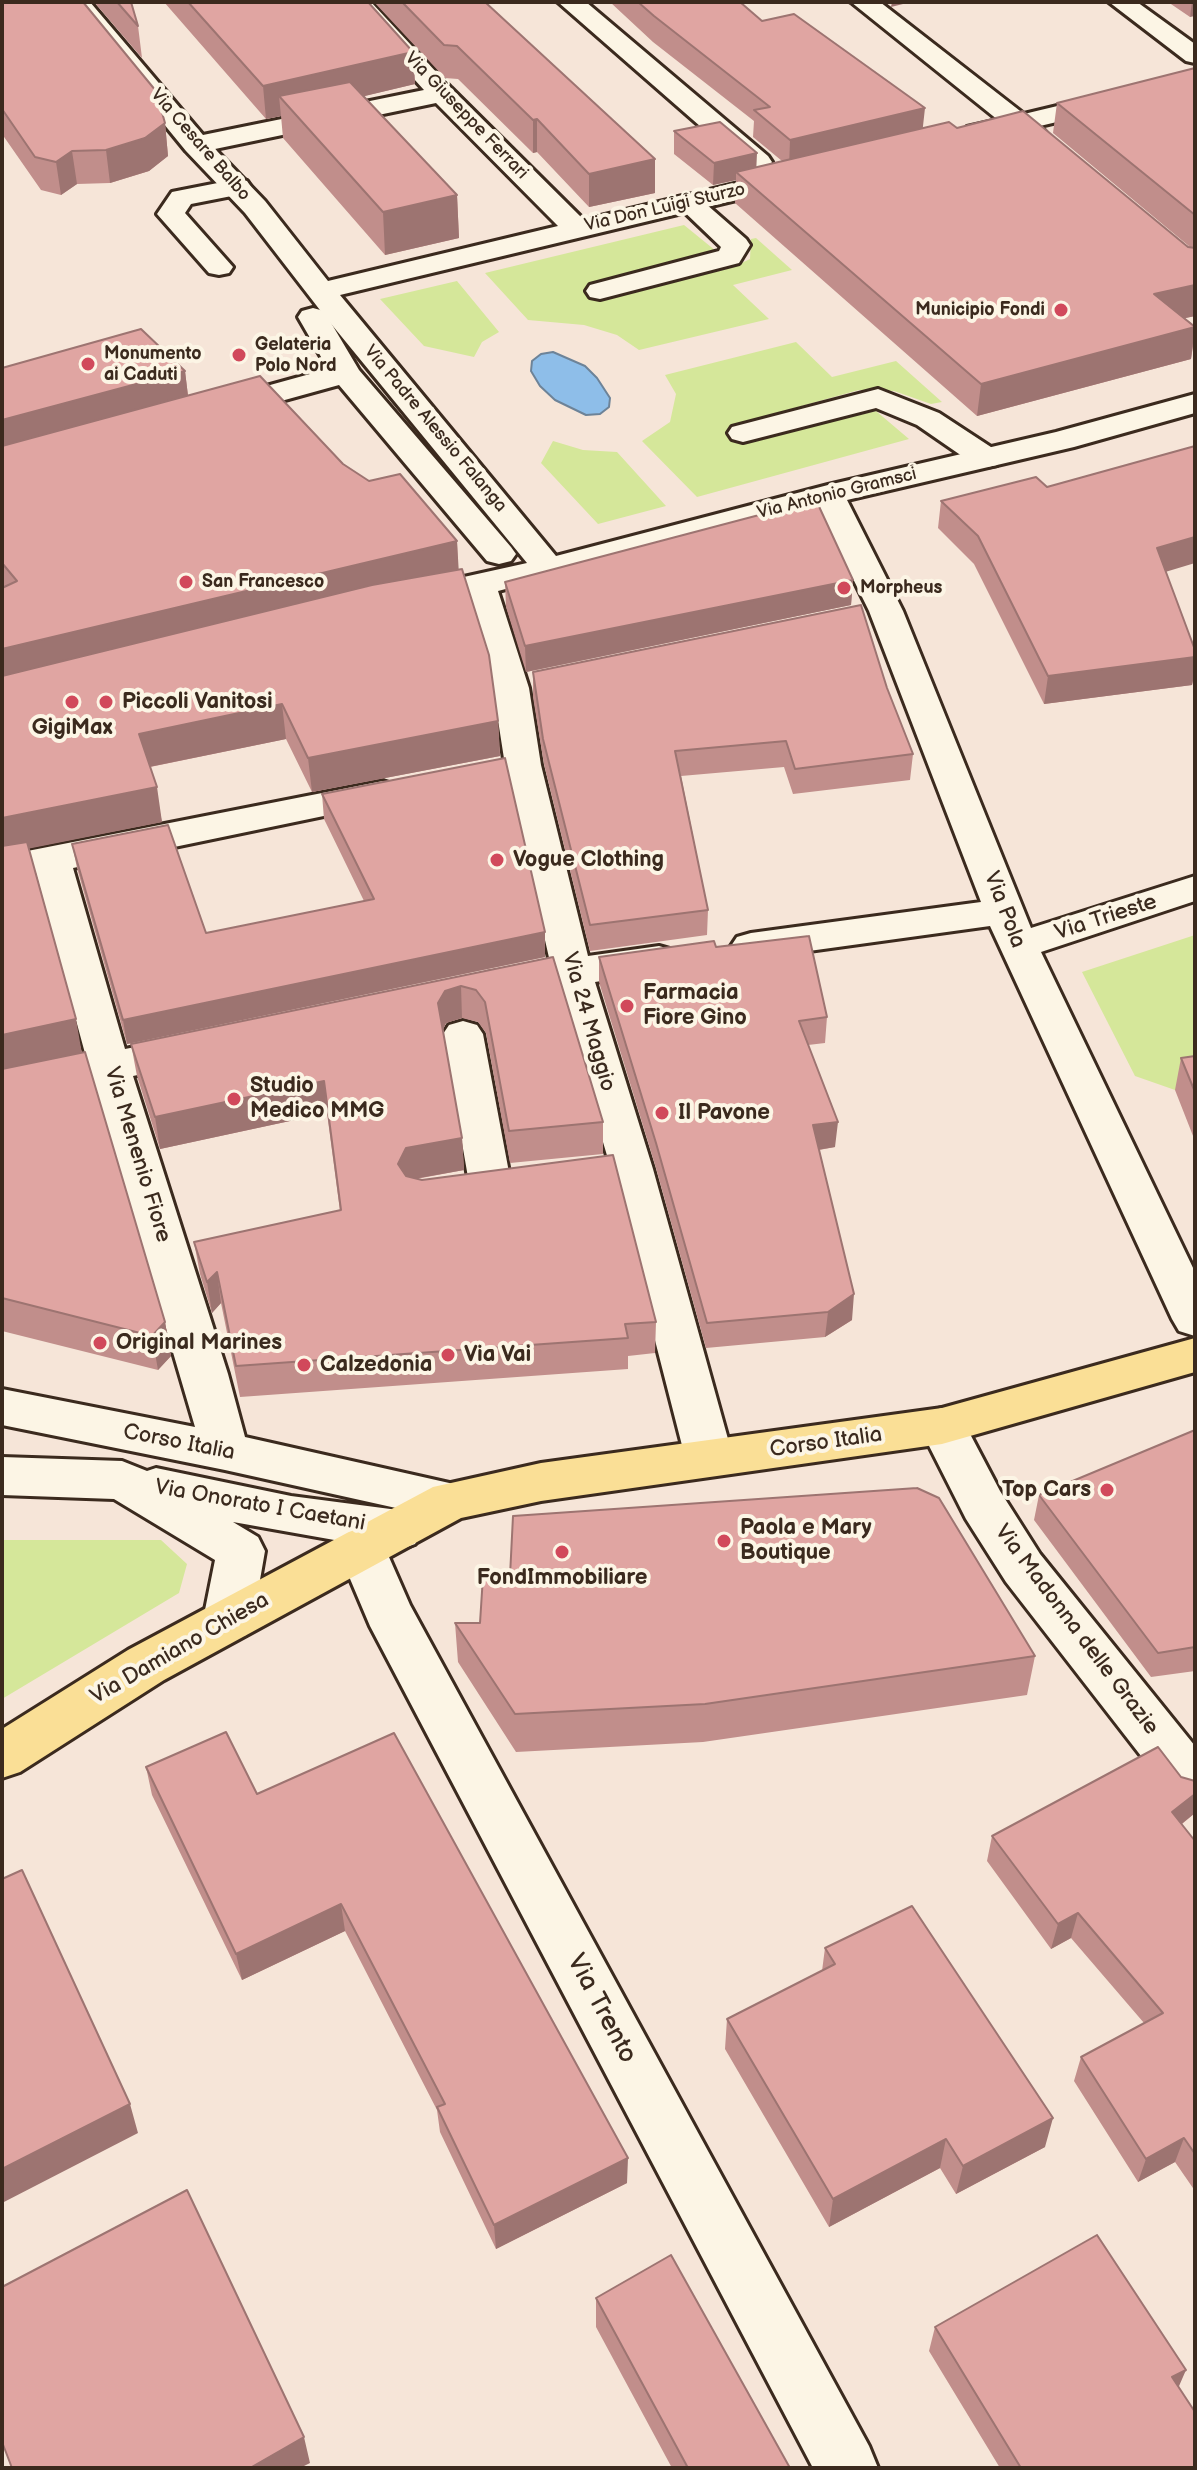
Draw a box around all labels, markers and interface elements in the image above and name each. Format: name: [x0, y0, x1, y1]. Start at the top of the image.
street label: Via Giuseppe Ferrari: [400, 48, 532, 184]
street label: Via Cesare Balbo: [145, 85, 255, 205]
street label: Via Don Luigi Sturzo: [583, 179, 747, 237]
place label: Municipio Fondi: [915, 299, 1045, 321]
marker: Municipio Fondi: [1052, 301, 1070, 319]
place label: Gelateria Polo Nord: [255, 334, 336, 376]
street label: Via Padre Alessio Falanga: [359, 341, 511, 517]
place label: Monumento ai Caduti: [104, 343, 202, 386]
marker: Gelateria Polo Nord: [230, 346, 248, 364]
marker: Monumento ai Caduti: [79, 355, 97, 373]
street label: Via Antonio Gramsci: [755, 464, 919, 524]
place label: San Francesco: [202, 571, 324, 593]
marker: San Francesco: [177, 573, 195, 591]
place label: Morpheus: [860, 577, 942, 599]
marker: Morpheus: [835, 579, 853, 597]
place label: Piccoli Vanitosi: [122, 689, 273, 715]
marker: GigiMax: [63, 693, 81, 711]
marker: Piccoli Vanitosi: [97, 693, 115, 711]
place label: GigiMax: [32, 715, 112, 741]
place label: Vogue Clothing: [513, 847, 664, 873]
marker: Vogue Clothing: [488, 851, 506, 869]
street label: Via Pola: [977, 868, 1031, 952]
street label: Via Trieste: [1052, 889, 1160, 947]
street label: Via 24 Maggio: [556, 949, 620, 1095]
place label: Farmacia Fiore Gino: [643, 980, 747, 1032]
marker: Farmacia Fiore Gino: [618, 997, 636, 1015]
street label: Via Menenio Fiore: [98, 1064, 176, 1246]
place label: Studio Medico MMG: [250, 1073, 384, 1124]
marker: Studio Medico MMG: [225, 1090, 243, 1108]
place label: Il Pavone: [678, 1100, 770, 1126]
marker: Il Pavone: [653, 1104, 671, 1122]
place label: Original Marines: [116, 1330, 282, 1356]
marker: Original Marines: [91, 1334, 109, 1352]
place label: Via Vai: [464, 1342, 531, 1368]
marker: Via Vai: [439, 1346, 457, 1364]
place label: Calzedonia: [320, 1352, 432, 1378]
marker: Calzedonia: [295, 1356, 313, 1374]
street label: Corso Italia: [121, 1419, 237, 1467]
street label: Corso Italia: [768, 1422, 884, 1464]
street label: Via Onorato I Caetani: [153, 1474, 367, 1538]
place label: Top Cars: [1002, 1477, 1091, 1503]
marker: Top Cars: [1098, 1481, 1116, 1499]
place label: Paola e Mary Boutique: [740, 1515, 872, 1566]
street label: Via Madonna delle Grazie: [988, 1520, 1164, 1740]
marker: Paola e Mary Boutique: [715, 1532, 733, 1550]
marker: FondImmobiliare: [553, 1543, 571, 1561]
place label: FondImmobiliare: [477, 1565, 647, 1591]
street label: Via Damiano Chiesa: [86, 1587, 274, 1711]
street label: Via Trento: [559, 1949, 643, 2069]

